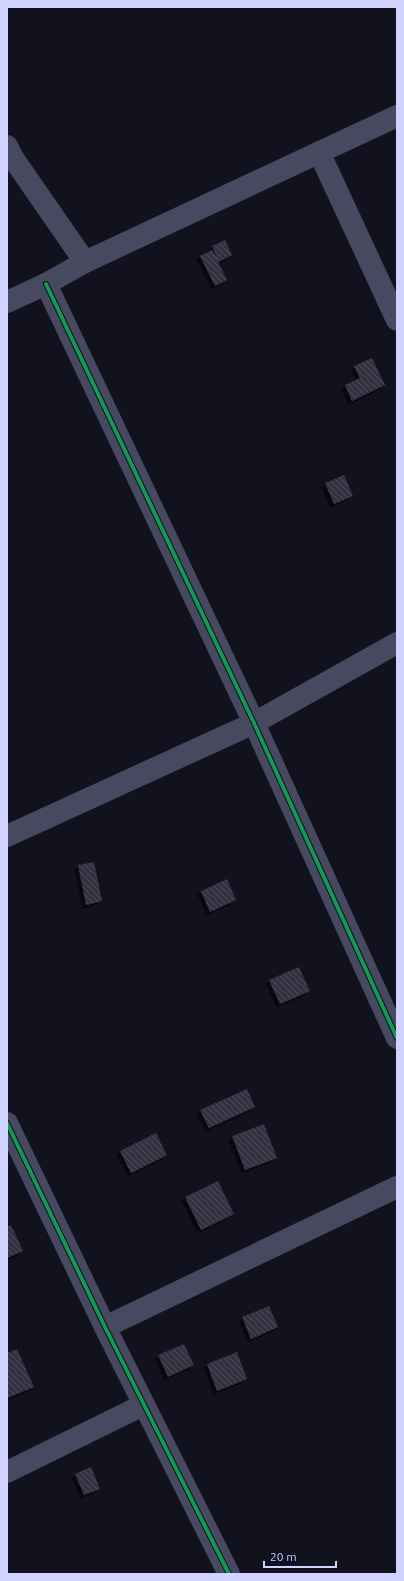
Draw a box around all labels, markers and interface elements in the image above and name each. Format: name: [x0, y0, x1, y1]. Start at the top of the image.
scale bar: [264, 1543, 336, 1569]
text: 20 m: [270, 1550, 297, 1563]

